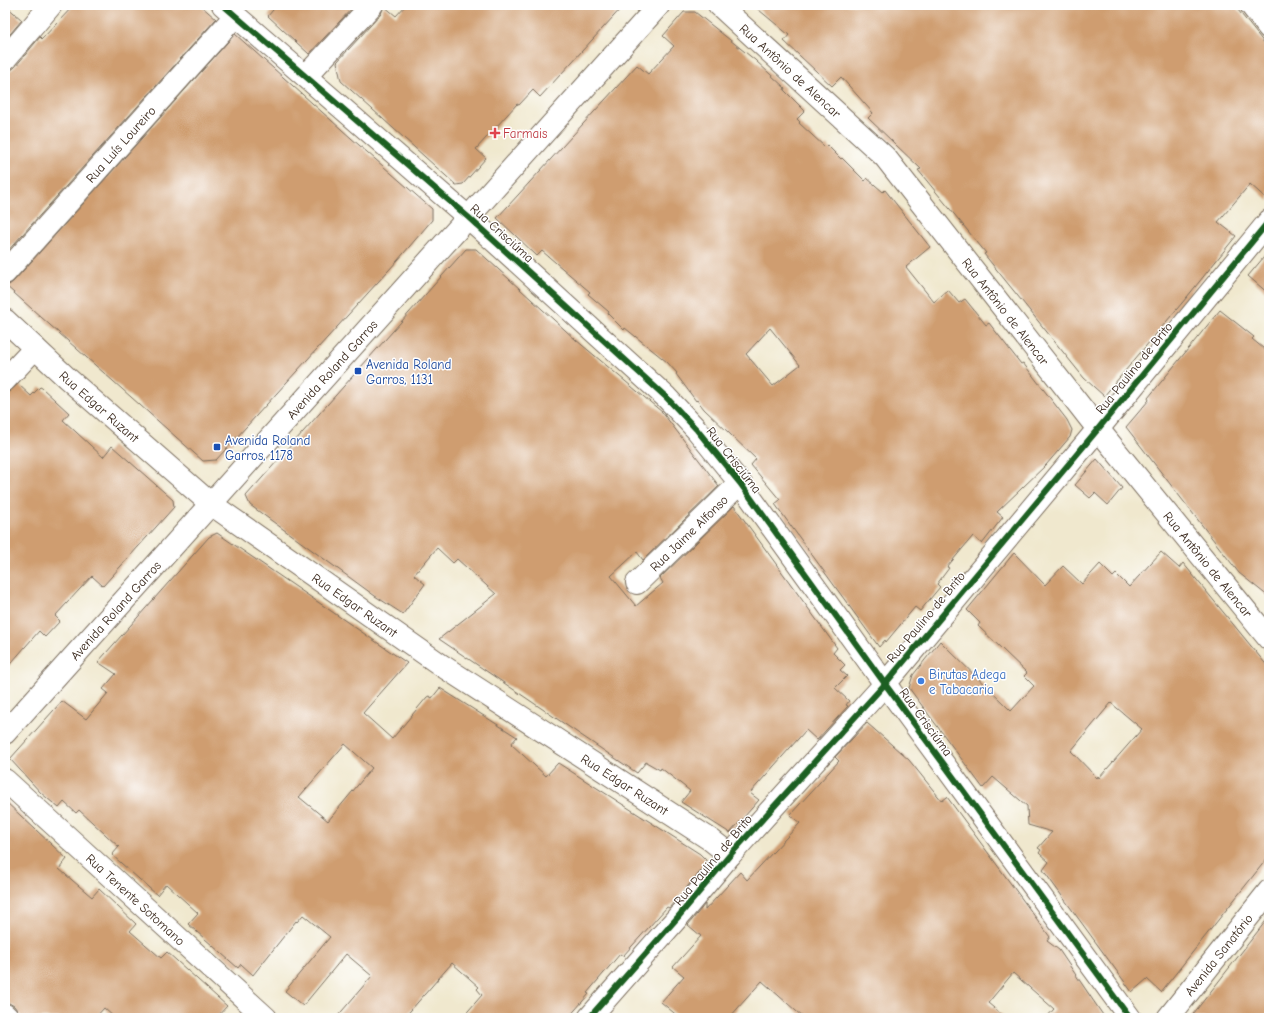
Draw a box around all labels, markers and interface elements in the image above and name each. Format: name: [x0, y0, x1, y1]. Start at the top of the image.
street label: Rua Antônio de Alencar: [737, 20, 845, 121]
street label: Rua Luís Loureiro: [82, 103, 158, 185]
place label: Farmais: [503, 126, 547, 141]
marker: Farmais: [490, 128, 500, 138]
street label: Rua Crisciúma: [467, 201, 537, 265]
street label: Rua Antônio de Alencar: [959, 255, 1053, 368]
street label: Avenida Roland Garros: [283, 317, 380, 422]
street label: Rua Paulino de Brito: [1092, 319, 1176, 417]
place label: Avenida Roland Garros, 1131: [366, 357, 451, 387]
marker: Avenida Roland Garros, 1131: [353, 366, 363, 376]
street label: Rua Edgar Ruzant: [57, 368, 143, 446]
street label: Rua Crisciúma: [703, 424, 765, 496]
place label: Avenida Roland Garros, 1178: [225, 433, 310, 463]
marker: Avenida Roland Garros, 1178: [212, 442, 222, 452]
street label: Rua Jaime Alfonso: [647, 492, 731, 574]
street label: Rua Antônio de Alencar: [1161, 508, 1256, 621]
street label: Avenida Roland Garros: [67, 558, 164, 663]
street label: Rua Paulino de Brito: [884, 568, 968, 665]
street label: Rua Edgar Ruzant: [309, 570, 402, 641]
place label: Birutas Adega e Tabacaria: [929, 667, 1006, 697]
marker: Birutas Adega e Tabacaria: [916, 676, 926, 686]
street label: Rua Crisciúma: [896, 685, 956, 759]
street label: Rua Edgar Ruzant: [578, 750, 672, 818]
street label: Rua Paulino de Brito: [671, 811, 755, 908]
street label: Rua Tenente Sotomano: [83, 850, 188, 948]
street label: Avenida Sanatório: [1181, 911, 1256, 999]

